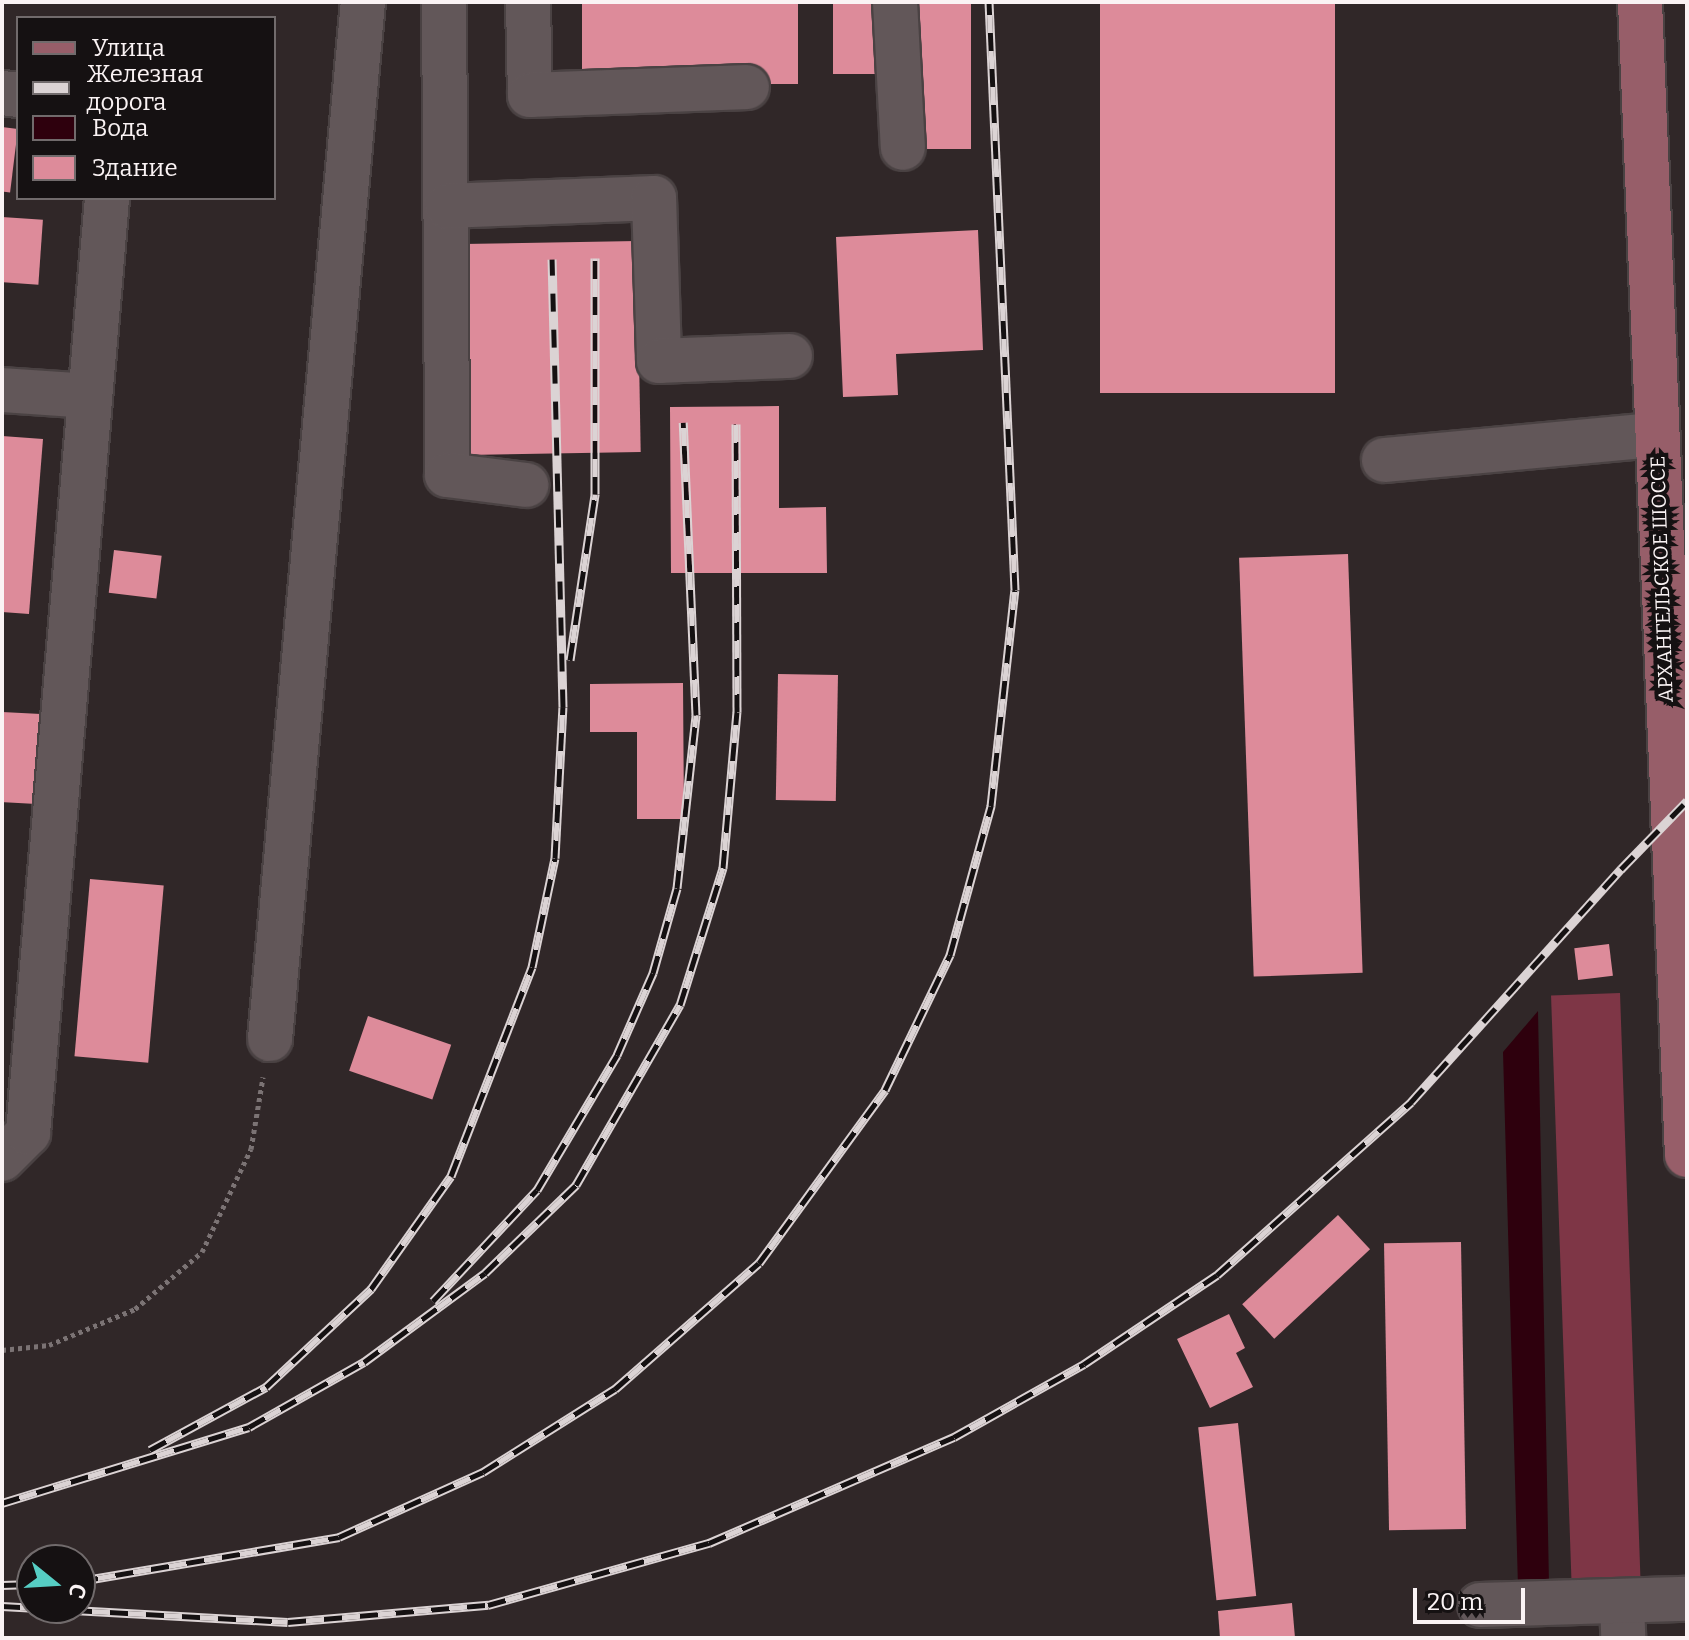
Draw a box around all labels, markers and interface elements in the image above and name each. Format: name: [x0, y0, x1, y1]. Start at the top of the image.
legend: [16, 16, 276, 200]
text: Улица: [92, 34, 165, 62]
text: Железная дорога: [86, 60, 203, 116]
text: Вода: [92, 114, 148, 142]
text: Здание: [92, 154, 178, 182]
street label: АРХАНГЕЛЬСКОЕ ШОССЕ: [1646, 455, 1678, 703]
north arrow: [16, 1544, 96, 1624]
scale bar: [1417, 1572, 1529, 1622]
text: С: [62, 1580, 92, 1602]
text: 20 m: [1427, 1588, 1483, 1616]

